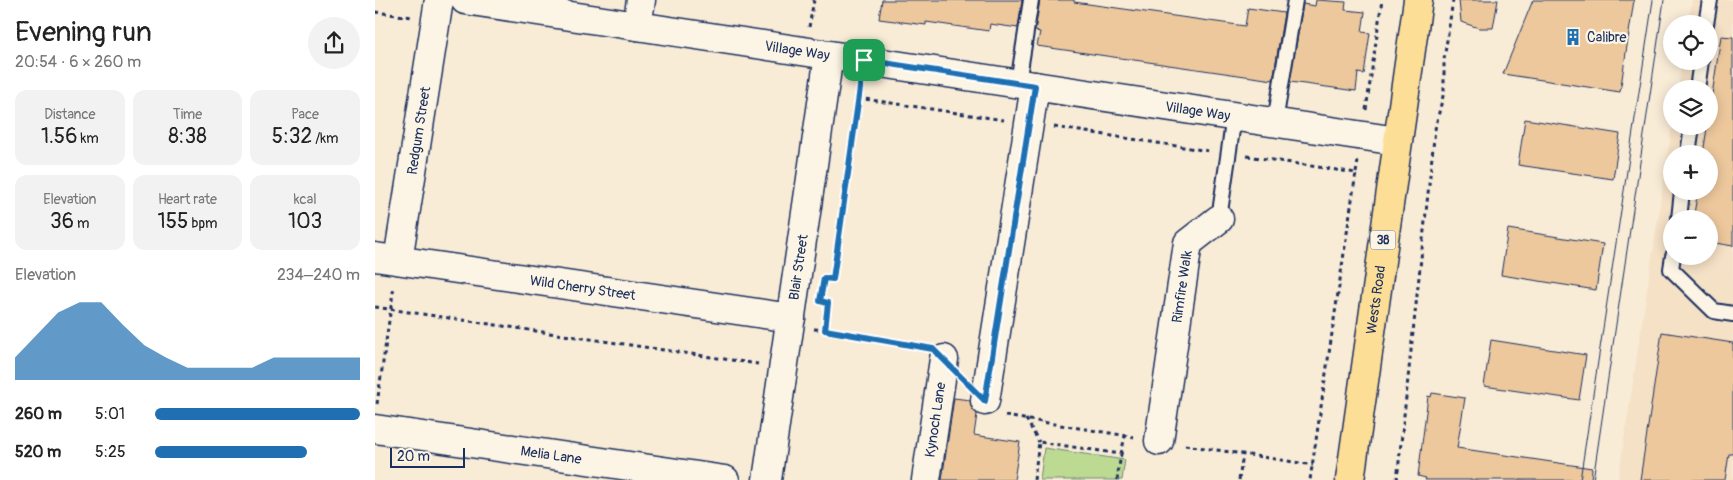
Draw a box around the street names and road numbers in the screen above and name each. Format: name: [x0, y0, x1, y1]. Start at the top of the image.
street label: Village Way: [763, 37, 831, 64]
street label: Redgum Street: [404, 85, 434, 176]
street label: Village Way: [1164, 98, 1231, 125]
road number: 38: [1371, 230, 1395, 250]
street label: Blair Street: [785, 233, 812, 301]
street label: Rimfire Walk: [1168, 249, 1196, 324]
street label: Wests Road: [1363, 264, 1389, 335]
street label: Wild Cherry Street: [529, 272, 637, 304]
street label: Kynoch Lane: [921, 381, 949, 458]
street label: Melia Lane: [520, 442, 583, 468]

